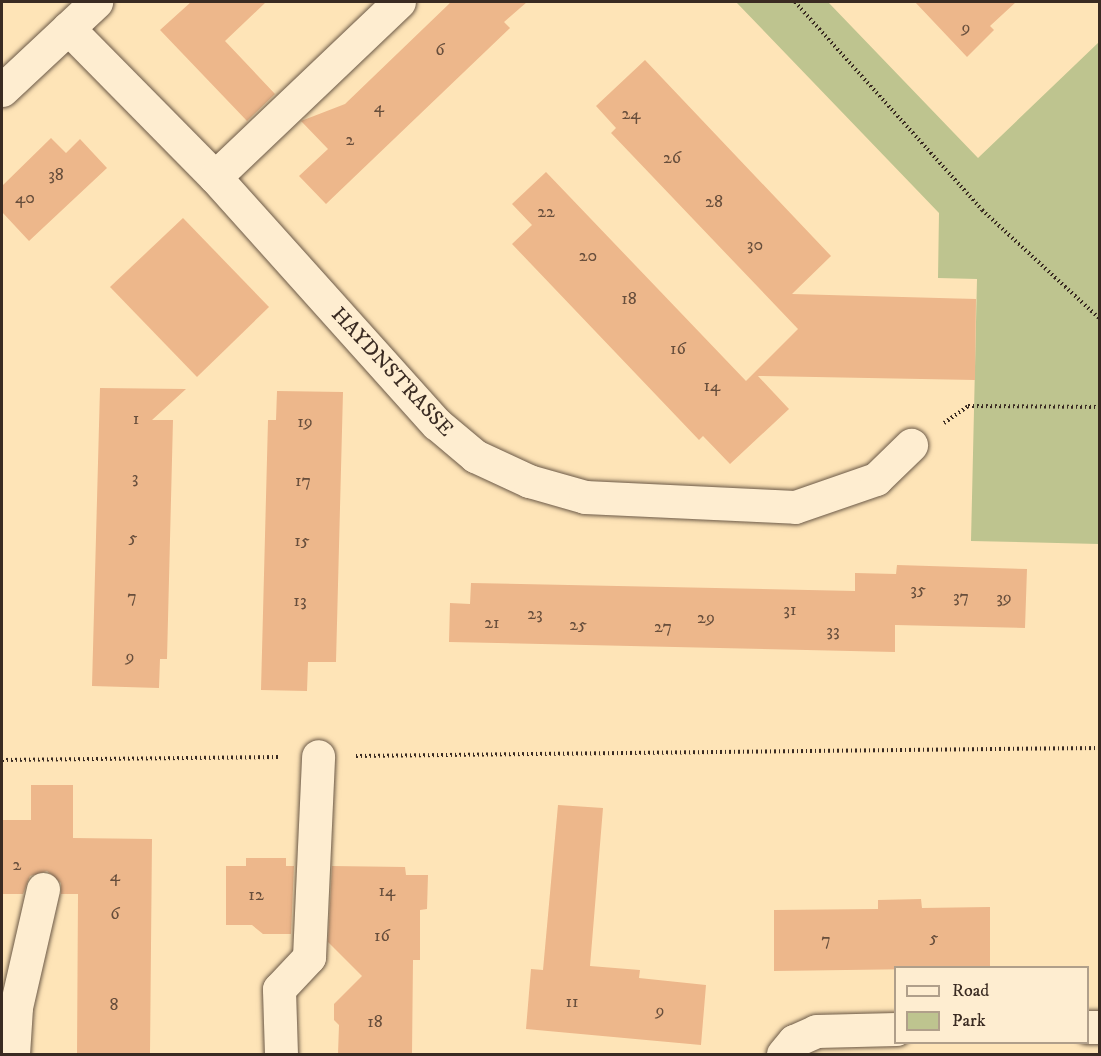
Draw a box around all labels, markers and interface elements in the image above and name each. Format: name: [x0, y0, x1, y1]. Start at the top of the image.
house number: 9: [962, 17, 970, 39]
house number: 6: [435, 39, 445, 61]
house number: 4: [374, 96, 384, 118]
house number: 24: [621, 103, 641, 125]
house number: 2: [346, 129, 354, 151]
house number: 26: [663, 147, 681, 169]
house number: 38: [48, 164, 64, 186]
house number: 40: [15, 187, 35, 209]
house number: 28: [705, 191, 723, 213]
house number: 22: [537, 201, 555, 223]
house number: 30: [747, 234, 763, 256]
house number: 20: [579, 245, 597, 267]
house number: 18: [621, 288, 637, 310]
street label: HAYDNSTRASSE: [326, 302, 458, 442]
house number: 16: [670, 338, 686, 360]
house number: 14: [704, 375, 720, 397]
house number: 1: [133, 408, 139, 430]
house number: 19: [297, 411, 313, 433]
house number: 3: [132, 467, 138, 489]
house number: 17: [295, 470, 311, 492]
house number: 5: [129, 527, 137, 549]
house number: 15: [294, 530, 310, 552]
house number: 35: [910, 579, 926, 601]
house number: 7: [127, 586, 137, 608]
house number: 37: [953, 586, 969, 608]
house number: 39: [996, 587, 1012, 609]
house number: 13: [293, 590, 307, 612]
house number: 31: [783, 599, 797, 621]
house number: 23: [527, 603, 543, 625]
house number: 29: [697, 607, 715, 629]
house number: 21: [484, 612, 500, 634]
house number: 25: [569, 614, 587, 636]
house number: 27: [654, 616, 672, 638]
house number: 33: [826, 620, 840, 642]
house number: 9: [126, 646, 134, 668]
house number: 2: [13, 854, 21, 876]
house number: 4: [110, 865, 120, 887]
house number: 14: [379, 880, 395, 902]
house number: 12: [248, 884, 264, 906]
house number: 6: [110, 903, 120, 925]
house number: 16: [374, 925, 390, 947]
house number: 5: [930, 927, 938, 949]
house number: 7: [821, 929, 831, 951]
legend: [894, 966, 1089, 1044]
text: Road: [952, 980, 989, 1002]
house number: 11: [565, 991, 579, 1013]
house number: 8: [109, 994, 119, 1016]
house number: 9: [656, 1000, 664, 1022]
text: Park: [952, 1010, 986, 1032]
house number: 18: [367, 1011, 383, 1033]

